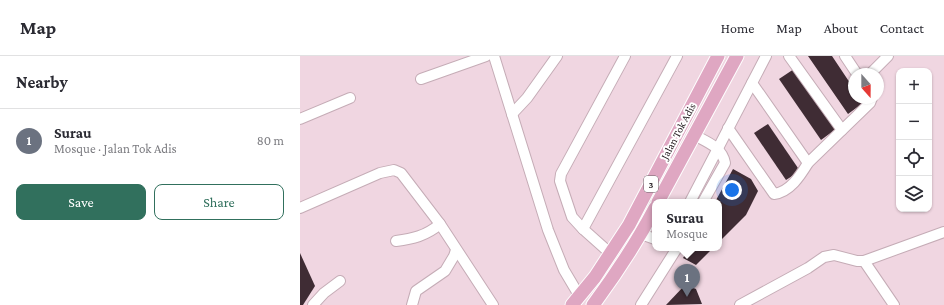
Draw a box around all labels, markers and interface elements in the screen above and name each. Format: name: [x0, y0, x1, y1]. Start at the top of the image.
text: Map: [20, 17, 56, 38]
text: Home: [721, 20, 754, 36]
text: Map: [776, 20, 802, 36]
text: About: [824, 20, 858, 36]
text: Contact: [880, 20, 924, 36]
north arrow: [848, 68, 884, 104]
map controls: [896, 68, 932, 212]
button: +: [896, 68, 932, 104]
text: Nearby: [16, 73, 68, 92]
street label: Jalan Tok Adis: [658, 101, 699, 162]
button: −: [896, 104, 932, 140]
text: Surau: [54, 125, 92, 141]
text: 1: [27, 133, 31, 148]
text: 80 m: [257, 133, 284, 148]
button: locate: [896, 140, 932, 176]
text: Mosque · Jalan Tok Adis: [54, 141, 177, 156]
road number: 3: [644, 176, 658, 192]
button: layers: [896, 176, 932, 212]
your location: [722, 180, 742, 200]
button: Save: [16, 184, 146, 220]
button: Share: [154, 184, 284, 220]
popup: [652, 199, 722, 251]
text: Surau: [666, 210, 704, 226]
text: Mosque: [666, 226, 708, 241]
pin: 1: [674, 264, 700, 297]

